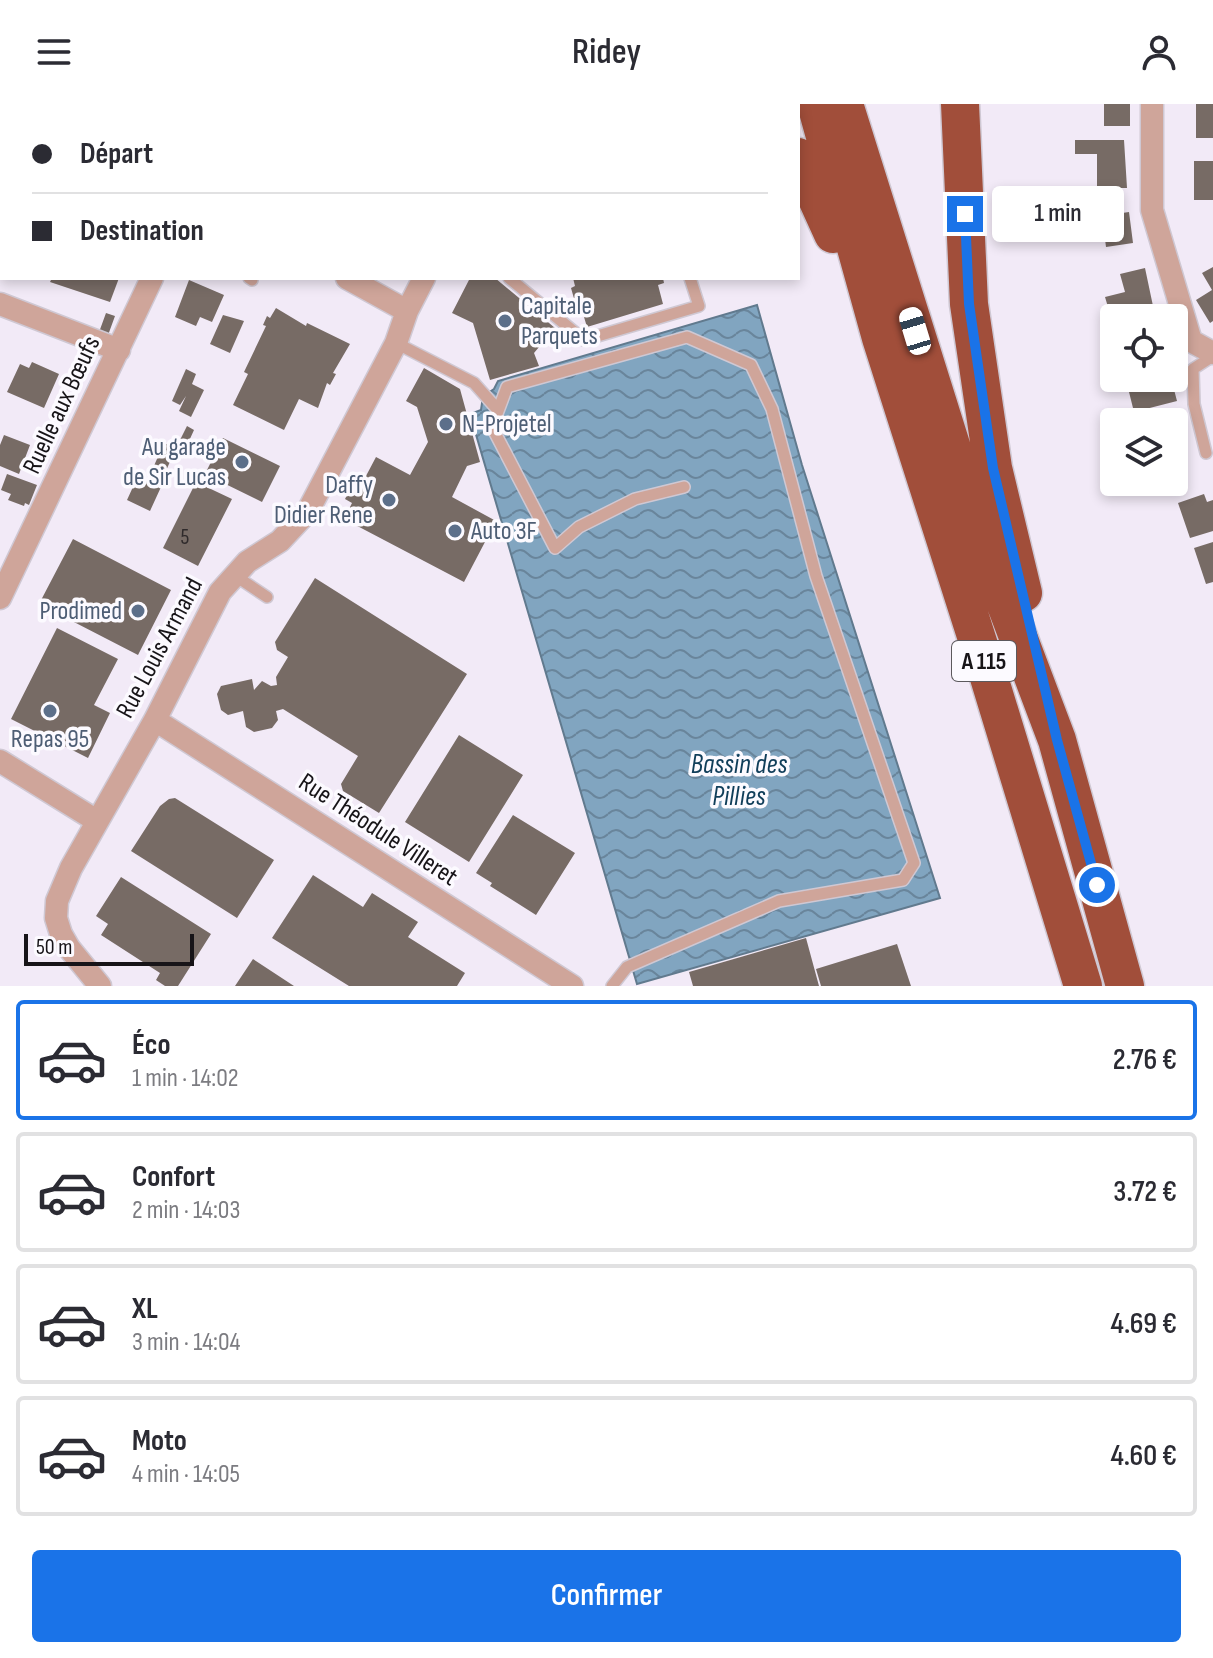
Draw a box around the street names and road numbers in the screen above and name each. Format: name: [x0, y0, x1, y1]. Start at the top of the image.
street label: Ruelle aux Bœufs: [17, 331, 107, 479]
street label: Rue Louis Armand: [110, 573, 210, 723]
road number: A 115: [952, 641, 1016, 681]
street label: Rue Théodule Villeret: [293, 767, 463, 893]

